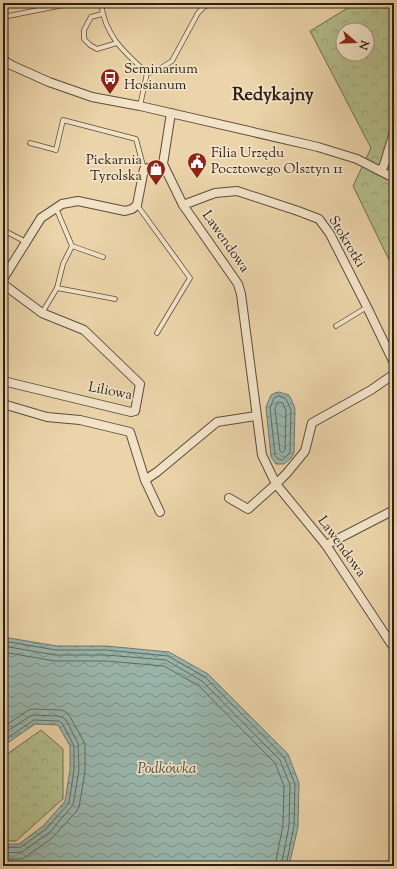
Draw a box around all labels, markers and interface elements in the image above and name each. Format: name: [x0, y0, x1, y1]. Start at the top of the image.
north arrow: [335, 22, 375, 62]
text: N: [354, 37, 373, 52]
place label: Seminarium Hosianum: [124, 60, 198, 96]
bus stop icon: Seminarium Hosianum: [99, 67, 121, 95]
district label: Redykajny: [232, 83, 314, 109]
place label: Filia Urzędu Pocztowego Olsztyn 11: [211, 144, 343, 180]
place label: Piekarnia Tyrolska: [86, 151, 143, 187]
public building icon: Filia Urzędu Pocztowego Olsztyn 11: [186, 151, 208, 179]
shop icon: Piekarnia Tyrolska: [145, 158, 167, 186]
street label: Lawendowa: [196, 207, 254, 277]
street label: Stokrotki: [323, 212, 369, 272]
street label: Liliowa: [86, 378, 134, 406]
street label: Lawendowa: [312, 512, 370, 582]
water label: Podkówka: [137, 759, 197, 780]

